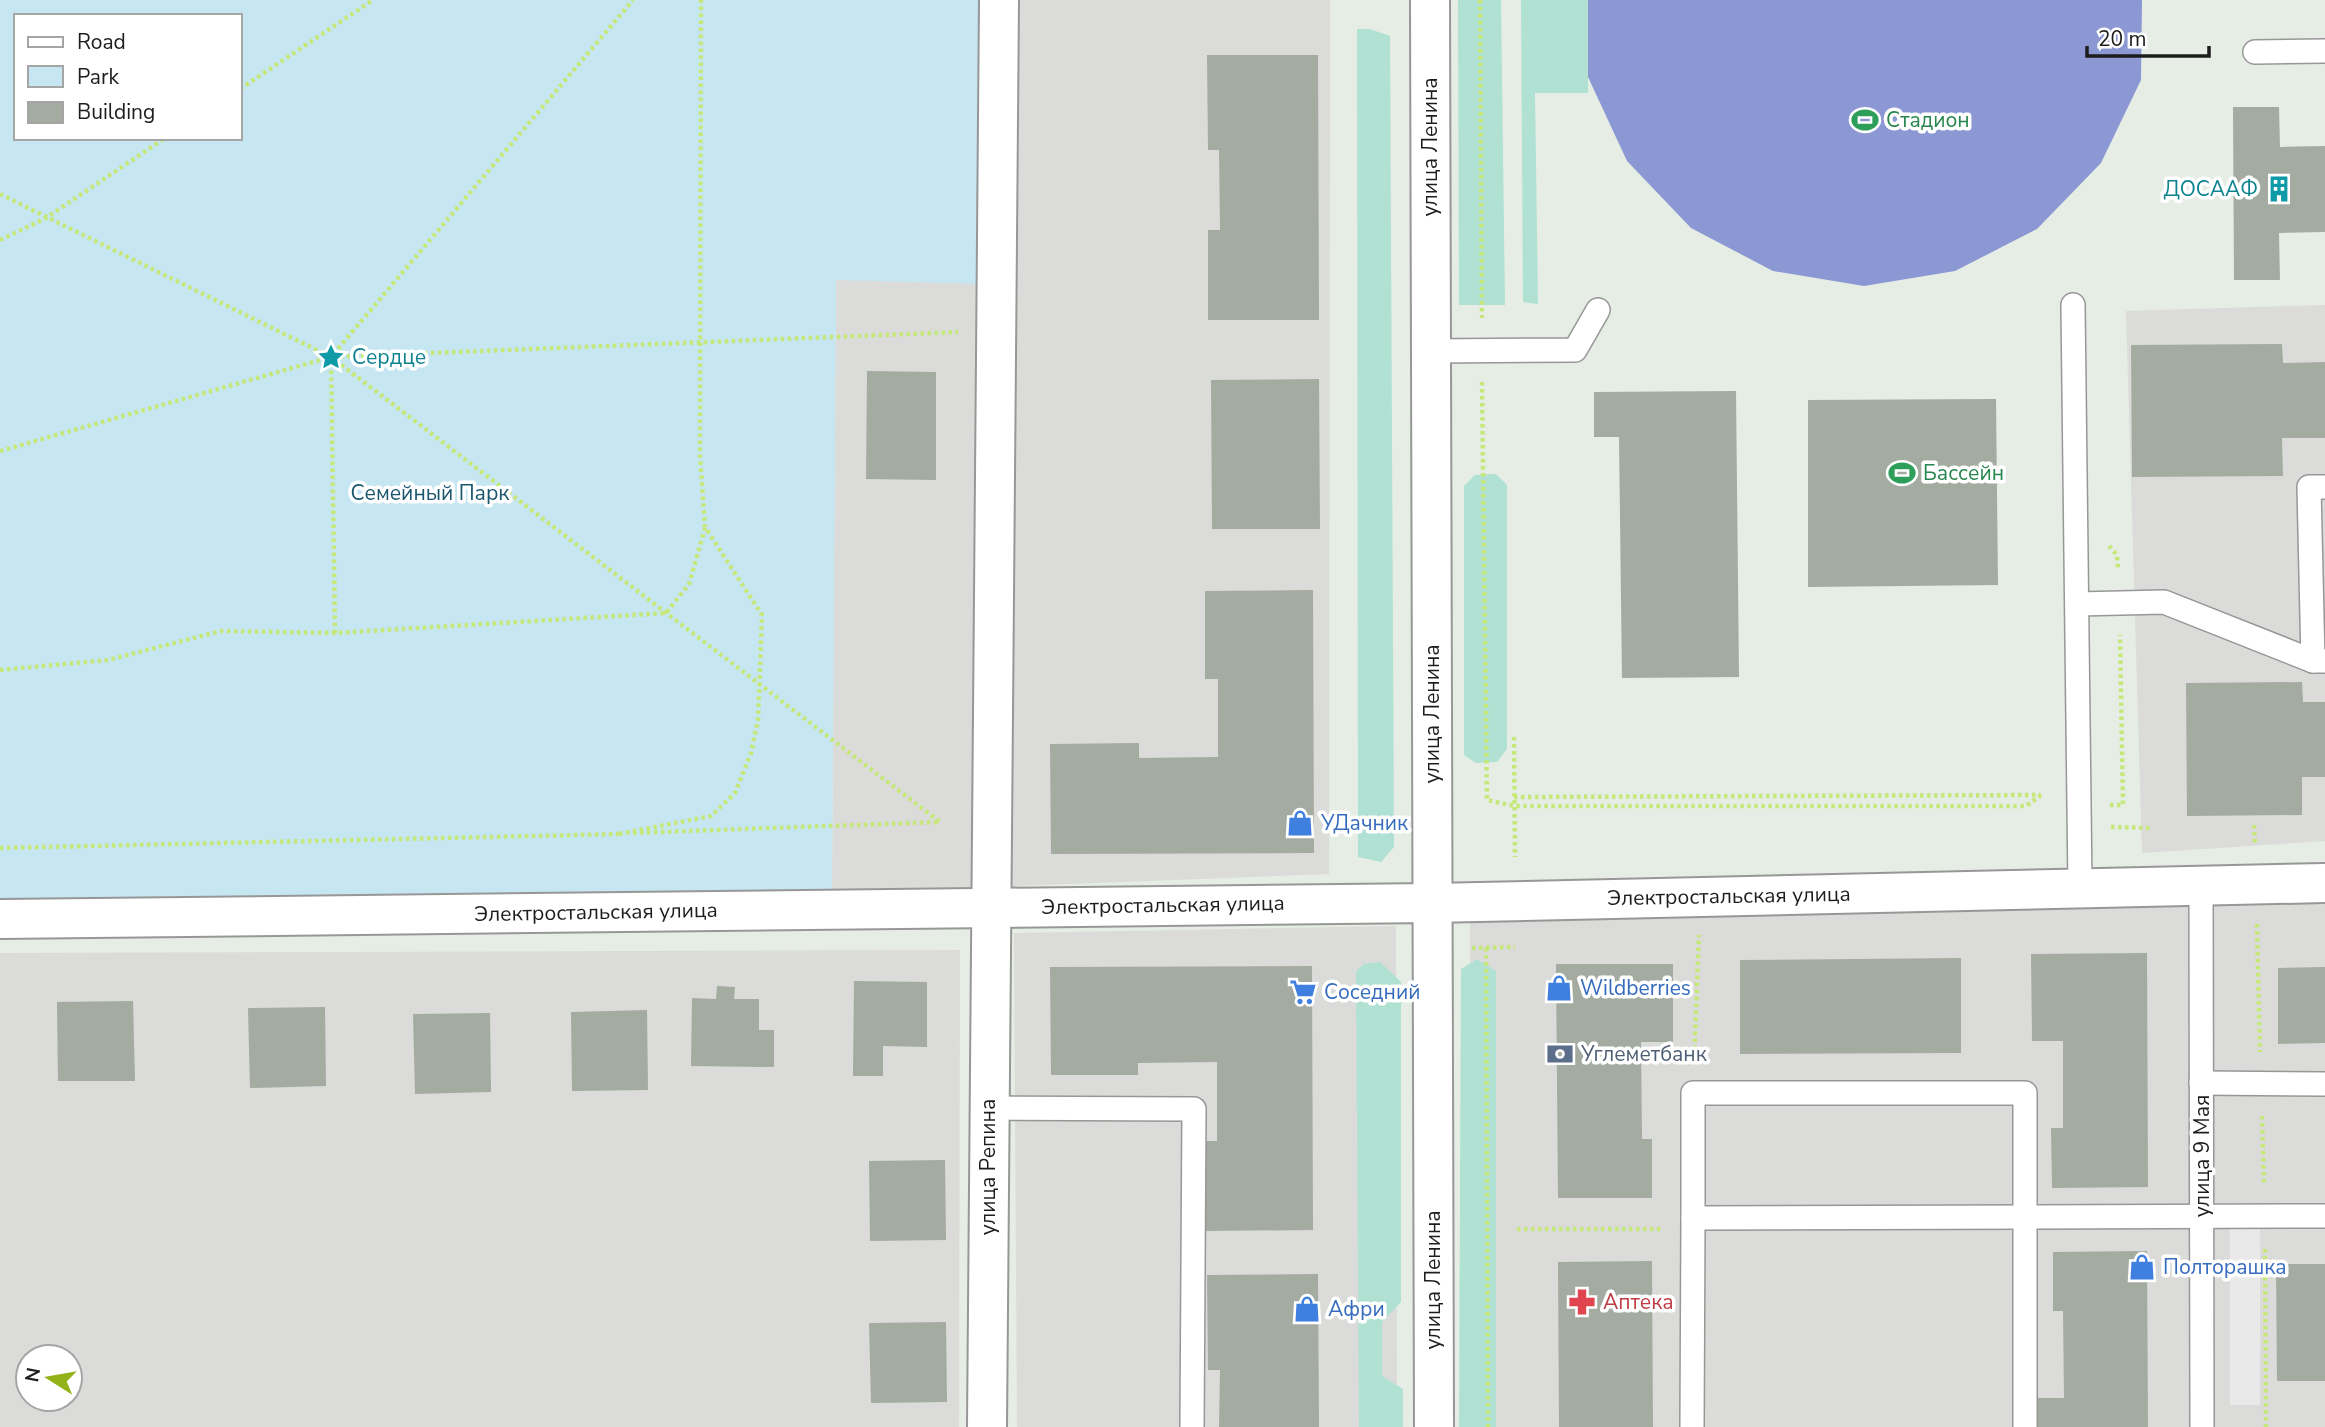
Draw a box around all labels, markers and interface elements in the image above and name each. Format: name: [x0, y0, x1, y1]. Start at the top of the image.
legend: [14, 14, 242, 140]
scale bar: [2087, 14, 2210, 58]
text: 20 m: [2098, 25, 2147, 53]
text: Road: [77, 28, 126, 56]
text: Park: [77, 63, 119, 91]
street label: улица Ленина: [1416, 77, 1444, 217]
text: Building: [77, 98, 155, 126]
sports icon: Стадион: [1850, 105, 1880, 135]
place label: Стадион: [1886, 106, 1970, 134]
building icon: ДОСААФ: [2264, 174, 2294, 204]
place label: ДОСААФ: [2163, 175, 2258, 203]
place icon: Сердце: [316, 342, 346, 372]
place label: Сердце: [352, 343, 426, 371]
sports icon: Бассейн: [1887, 458, 1917, 488]
place label: Бассейн: [1923, 459, 2004, 487]
park label: Семейный Парк: [351, 479, 510, 507]
street label: улица Ленина: [1418, 644, 1446, 784]
shop icon: УДачник: [1285, 808, 1315, 838]
place label: УДачник: [1320, 809, 1409, 837]
street label: Электростальская улица: [1607, 880, 1851, 912]
street label: Электростальская улица: [1041, 889, 1285, 921]
street label: Электростальская улица: [474, 896, 718, 928]
shop icon: Wildberries: [1544, 973, 1574, 1003]
place label: Wildberries: [1580, 974, 1691, 1002]
supermarket icon: Соседний: [1288, 977, 1318, 1007]
place label: Соседний: [1324, 978, 1420, 1006]
bank icon: Углеметбанк: [1545, 1039, 1575, 1069]
place label: Углеметбанк: [1580, 1040, 1708, 1068]
street label: улица 9 Мая: [2188, 1095, 2216, 1217]
street label: улица Репина: [974, 1099, 1002, 1235]
street label: улица Ленина: [1419, 1210, 1447, 1350]
shop icon: Полторашка: [2127, 1252, 2157, 1282]
place label: Полторашка: [2163, 1253, 2287, 1281]
pharmacy icon: Аптека: [1567, 1287, 1597, 1317]
place label: Аптека: [1603, 1288, 1674, 1316]
shop icon: Афри: [1292, 1294, 1322, 1324]
place label: Афри: [1328, 1295, 1385, 1323]
north arrow: [14, 1343, 84, 1413]
text: N: [19, 1365, 47, 1384]

